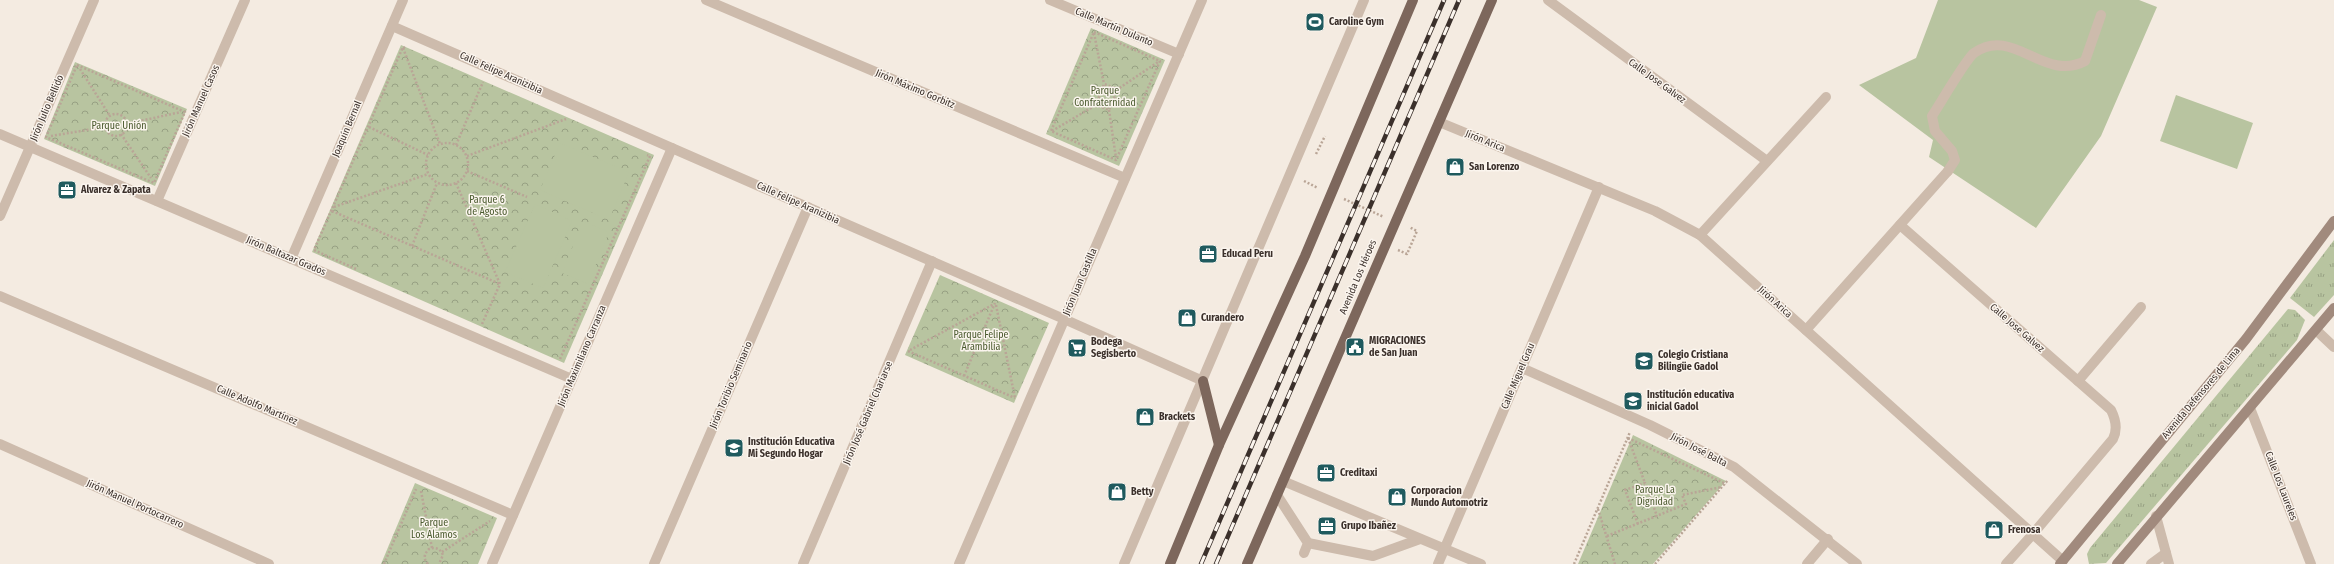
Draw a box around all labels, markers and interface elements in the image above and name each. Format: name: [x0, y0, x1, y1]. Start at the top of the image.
street label: Calle Martín Dulanto: [1073, 4, 1155, 49]
sports icon: Caroline Gym: [1304, 11, 1326, 33]
place label: Caroline Gym: [1329, 16, 1384, 28]
street label: Calle Felipe Aranizibia: [458, 49, 544, 97]
street label: Calle Jose Galvez: [1626, 56, 1688, 106]
street label: Jirón Manuel Casos: [180, 63, 222, 139]
street label: Jirón Máximo Gorbitz: [873, 67, 957, 111]
street label: Jirón Julio Bellido: [28, 73, 66, 143]
park label: Parque Confraternidad: [1074, 85, 1136, 109]
street label: Joaquín Bernal: [329, 98, 364, 159]
park label: Parque Unión: [92, 120, 146, 132]
street label: Jirón Arica: [1463, 128, 1507, 154]
shop icon: San Lorenzo: [1444, 156, 1466, 178]
place label: San Lorenzo: [1469, 161, 1520, 173]
office icon: Alvarez & Zapata: [56, 179, 78, 201]
street label: Calle Felipe Aranizibia: [755, 179, 841, 227]
place label: Alvarez & Zapata: [80, 184, 151, 196]
park label: Parque 6 de Agosto: [467, 194, 507, 218]
street label: Jirón Baltazar Grados: [244, 234, 328, 278]
street label: Avenida Los Héroes: [1337, 238, 1379, 316]
office icon: Educad Peru: [1197, 243, 1219, 265]
street label: Jirón Juan Castilla: [1060, 247, 1100, 317]
place label: Educad Peru: [1222, 248, 1273, 260]
street label: Jirón Arica: [1755, 284, 1795, 320]
street label: Calle Jose Galvez: [1987, 301, 2047, 355]
street label: Jirón Maximiliano Carranza: [555, 303, 609, 408]
shop icon: Curandero: [1176, 307, 1198, 329]
place label: Curandero: [1201, 312, 1245, 324]
park label: Parque Felipe Arambilia: [953, 329, 1009, 353]
place label: MIGRACIONES de San Juan: [1369, 335, 1426, 359]
place label: Bodega Segisberto: [1091, 336, 1137, 360]
public building icon: MIGRACIONES de San Juan: [1344, 336, 1366, 358]
supermarket icon: Bodega Segisberto: [1066, 337, 1088, 359]
street label: Jirón Toribio Seminario: [707, 340, 755, 430]
street label: Calle Miguel Grau: [1499, 341, 1537, 411]
street label: Avenida Defensores de Lima: [2159, 345, 2243, 441]
place label: Colegio Cristiana Bilingüe Gadol: [1658, 349, 1728, 373]
school or university icon: Colegio Cristiana Bilingüe Gadol: [1633, 350, 1655, 372]
street label: Jirón José Gabriel Chariarse: [841, 359, 895, 467]
street label: Calle Adolfo Martínez: [215, 382, 300, 427]
place label: Institución educativa inicial Gadol: [1647, 388, 1734, 413]
school or university icon: Institución educativa inicial Gadol: [1622, 390, 1644, 412]
shop icon: Brackets: [1134, 406, 1156, 428]
place label: Brackets: [1159, 411, 1196, 423]
street label: Jirón José Balta: [1669, 431, 1729, 469]
place label: Institución Educativa Mi Segundo Hogar: [748, 435, 835, 460]
school or university icon: Institución Educativa Mi Segundo Hogar: [723, 437, 745, 459]
street label: Calle Los Laureles: [2262, 450, 2300, 522]
office icon: Creditaxi: [1315, 462, 1337, 484]
place label: Creditaxi: [1340, 467, 1378, 479]
street label: Jirón Manuel Portocarrero: [85, 477, 185, 531]
shop icon: Betty: [1106, 481, 1128, 503]
park label: Parque La Dignidad: [1635, 484, 1675, 508]
place label: Corporacion Mundo Automotriz: [1411, 485, 1489, 509]
place label: Betty: [1131, 486, 1154, 498]
shop icon: Corporacion Mundo Automotriz: [1386, 486, 1408, 508]
office icon: Grupo Ibañez: [1316, 515, 1338, 537]
park label: Parque Los Alamos: [411, 517, 457, 541]
shop icon: Frenosa: [1983, 519, 2005, 541]
place label: Grupo Ibañez: [1341, 520, 1397, 532]
place label: Frenosa: [2008, 524, 2040, 536]

